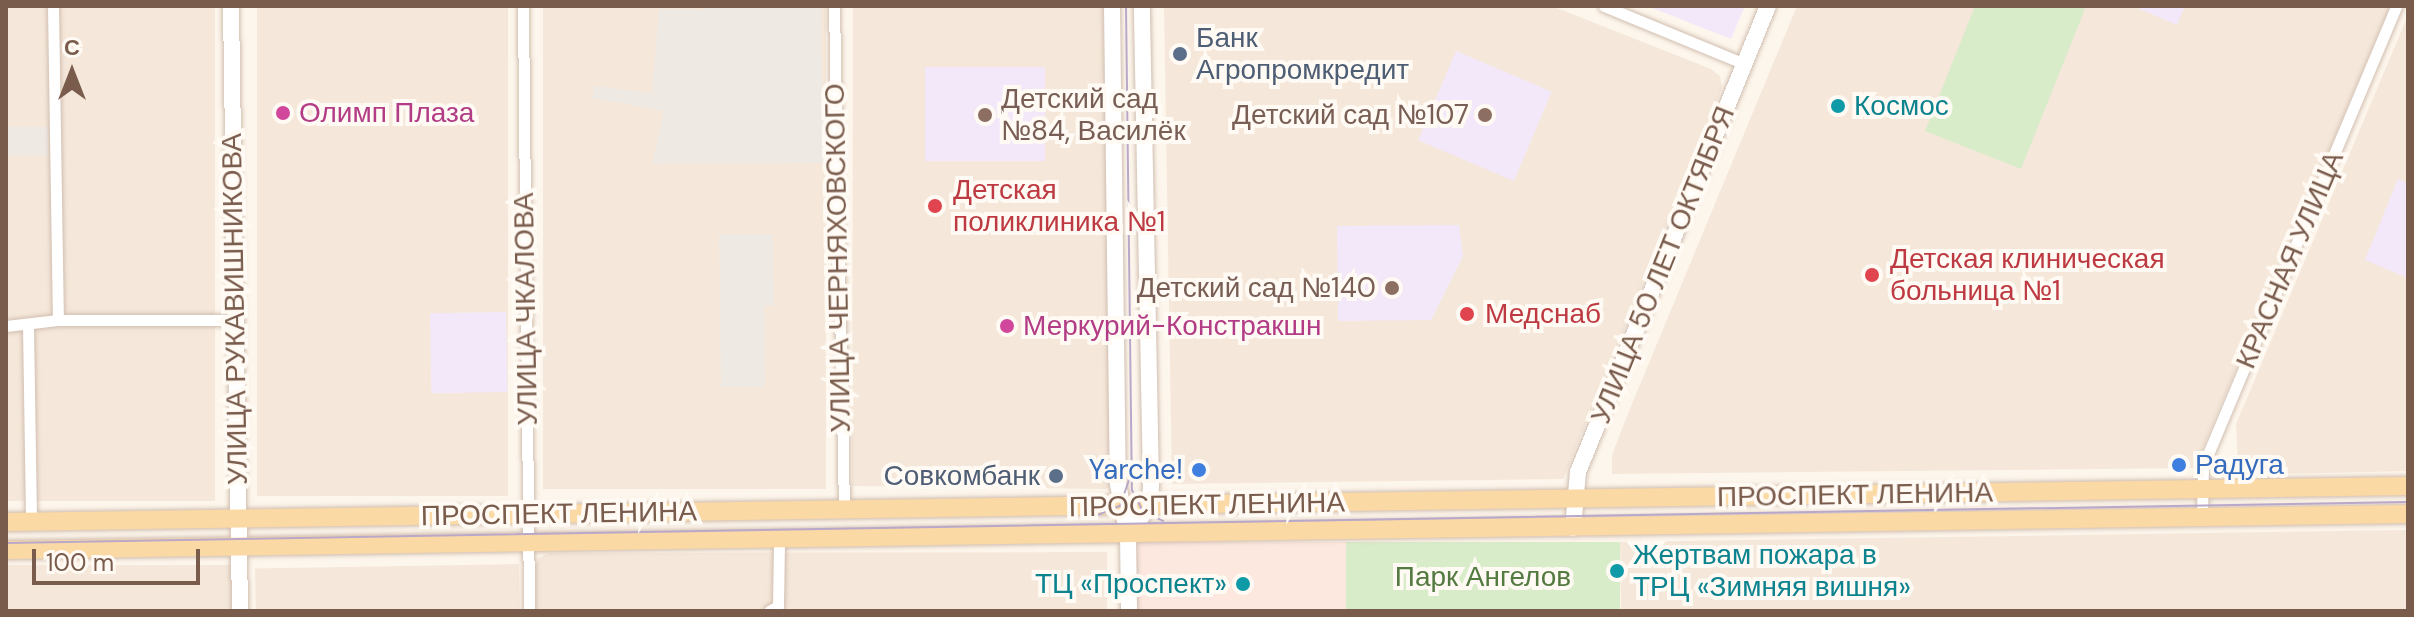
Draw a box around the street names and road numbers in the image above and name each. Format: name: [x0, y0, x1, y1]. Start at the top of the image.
street label: УЛИЦА ЧЕРНЯХОВСКОГО: [818, 83, 858, 433]
street label: УЛИЦА 50 ЛЕТ ОКТЯБРЯ: [1584, 102, 1742, 428]
street label: УЛИЦА РУКАВИШНИКОВА: [215, 133, 255, 485]
street label: КРАСНАЯ УЛИЦА: [2229, 146, 2351, 374]
street label: УЛИЦА ЧКАЛОВА: [507, 192, 545, 426]
street label: ПРОСПЕКТ ЛЕНИНА: [1717, 476, 1993, 514]
street label: ПРОСПЕКТ ЛЕНИНА: [1069, 486, 1345, 524]
street label: ПРОСПЕКТ ЛЕНИНА: [421, 495, 697, 533]

